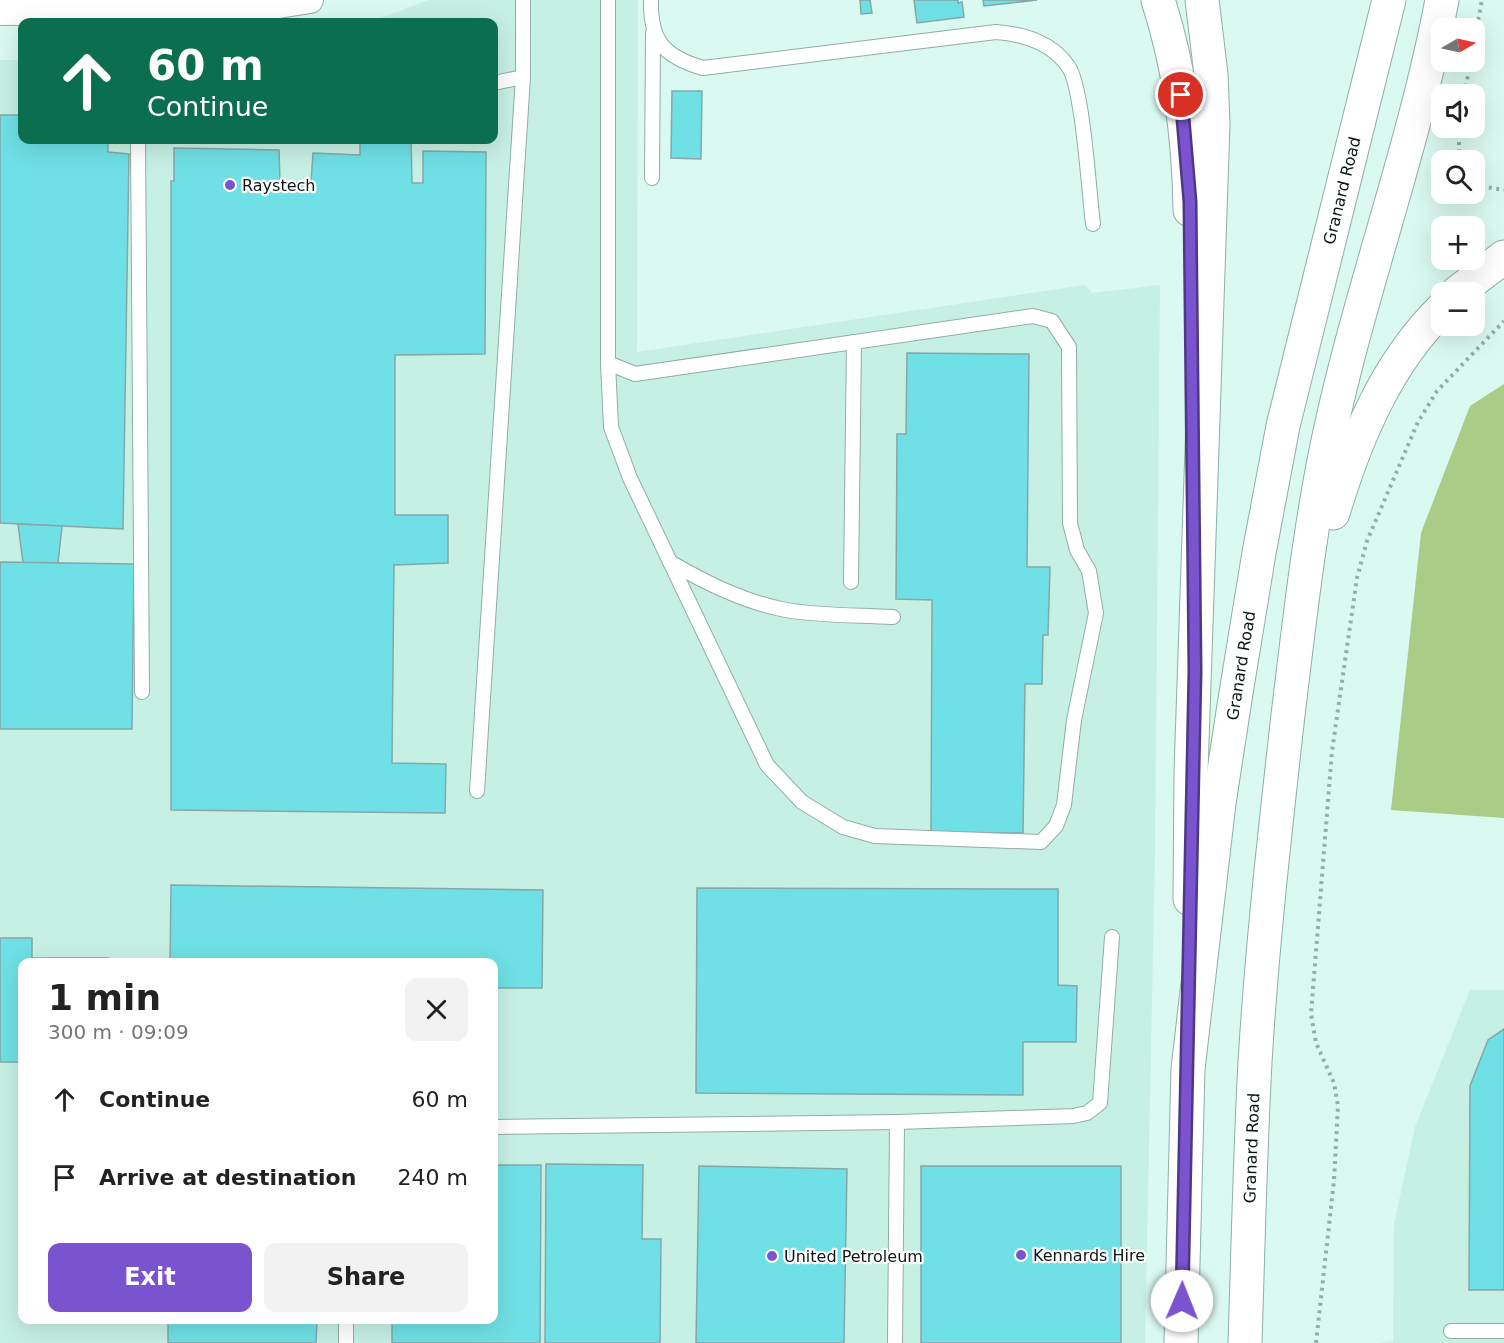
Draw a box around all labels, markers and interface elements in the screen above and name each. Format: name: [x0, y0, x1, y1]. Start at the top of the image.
north arrow: [1431, 18, 1485, 72]
map controls: [1431, 18, 1485, 336]
text: 60 m: [147, 41, 264, 90]
icon: ahead: [48, 42, 126, 120]
pin: [1155, 69, 1206, 120]
icon: arrive: [1164, 78, 1197, 111]
button: sound: [1431, 84, 1485, 138]
text: Continue: [147, 91, 268, 122]
street label: Granard Road: [1319, 135, 1364, 246]
button: search: [1431, 150, 1485, 204]
place label: Raystech: [242, 176, 315, 195]
marker: Raystech: [223, 178, 237, 192]
button: +: [1431, 216, 1485, 270]
button: −: [1431, 282, 1485, 336]
street label: Granard Road: [1222, 610, 1259, 722]
text: 1 min: [48, 977, 161, 1018]
button: close: [405, 978, 468, 1041]
text: 300 m · 09:09: [48, 1020, 189, 1044]
icon: ahead: [48, 1083, 81, 1116]
text: Continue: [99, 1087, 210, 1112]
text: 60 m: [412, 1087, 468, 1112]
street label: Granard Road: [1240, 1092, 1263, 1204]
icon: arrive: [48, 1161, 81, 1194]
text: Arrive at destination: [99, 1165, 356, 1190]
text: 240 m: [398, 1165, 468, 1190]
button: Exit: [48, 1243, 252, 1312]
button: Share: [264, 1243, 468, 1312]
place label: Kennards Hire: [1033, 1246, 1145, 1265]
place label: United Petroleum: [784, 1247, 923, 1266]
marker: Kennards Hire: [1014, 1248, 1028, 1262]
marker: United Petroleum: [765, 1249, 779, 1263]
position arrow: [1150, 1269, 1214, 1333]

